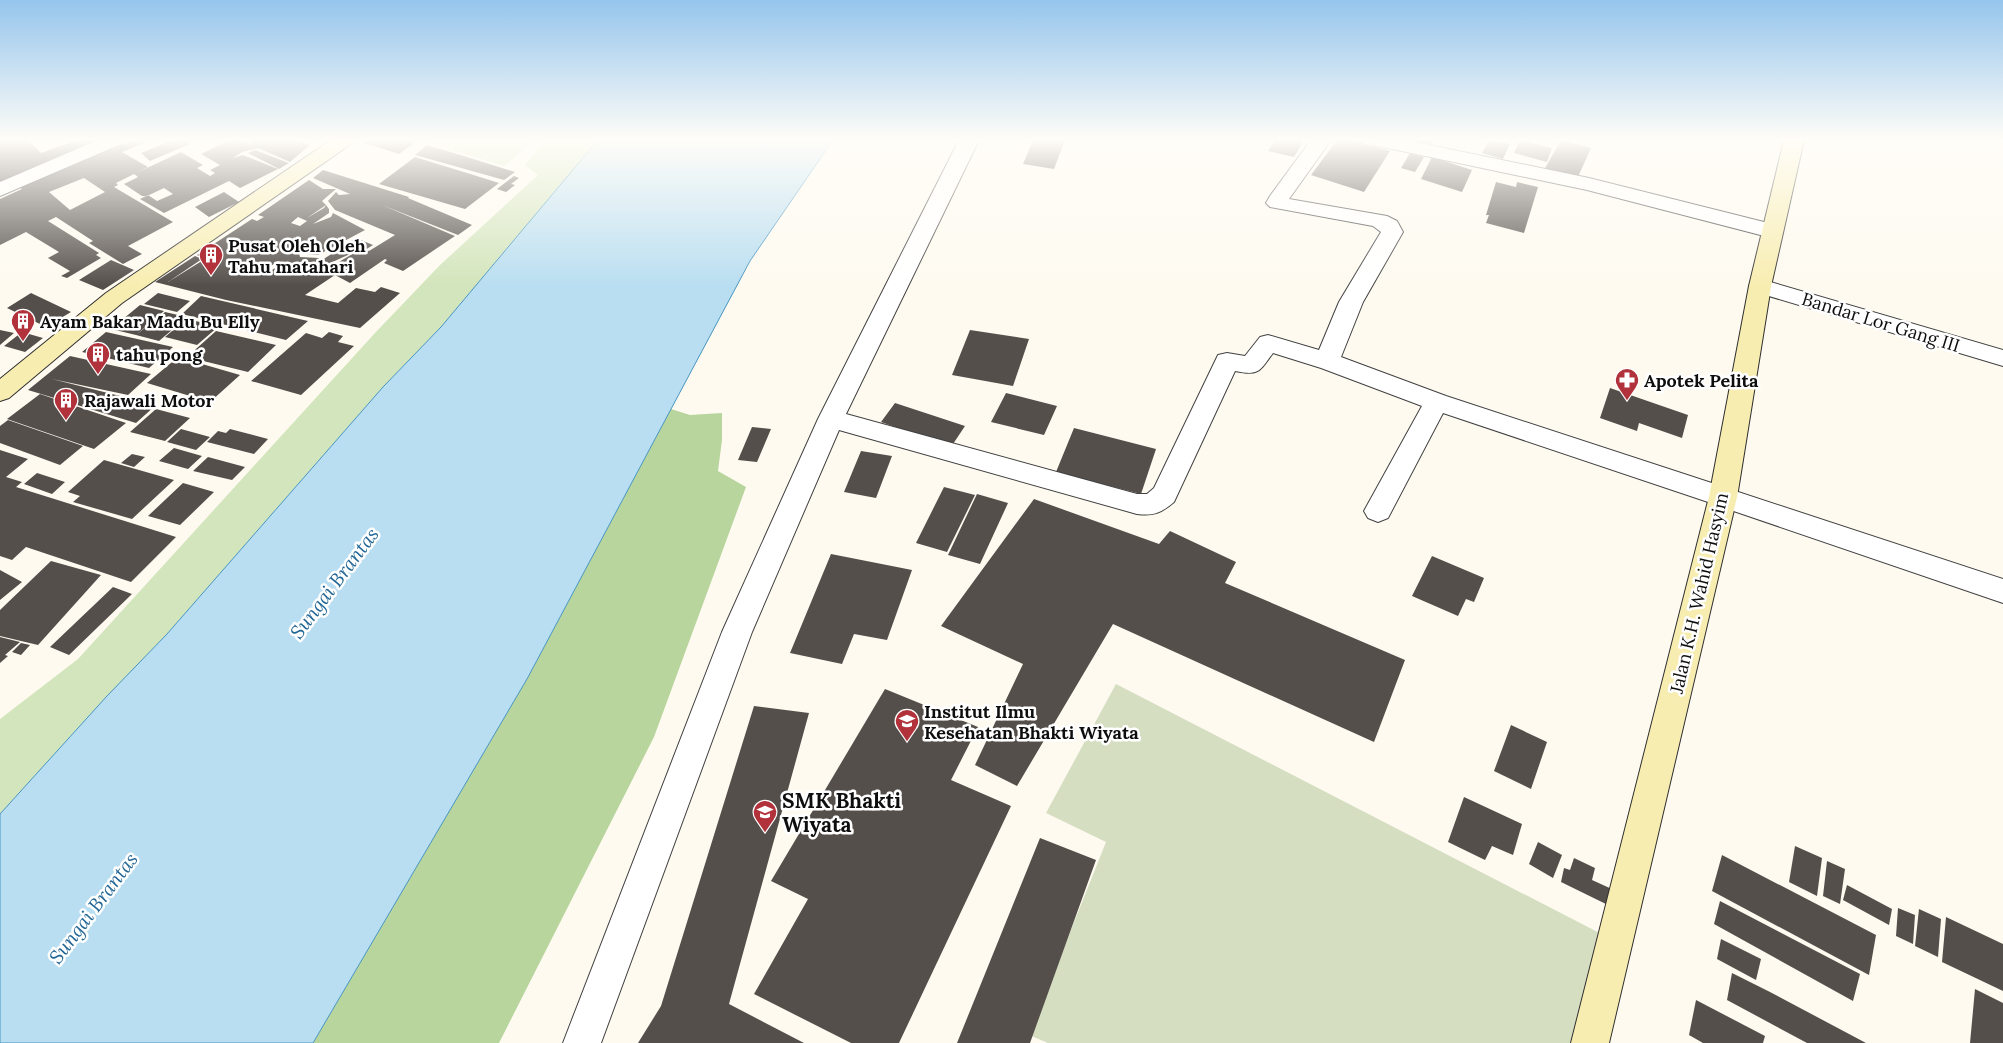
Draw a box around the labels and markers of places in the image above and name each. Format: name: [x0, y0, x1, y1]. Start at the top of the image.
place label: Pusat Oleh Oleh Tahu matahari: [228, 234, 366, 278]
building icon: Pusat Oleh Oleh Tahu matahari: [198, 242, 224, 276]
building icon: Ayam Bakar Madu Bu Elly: [10, 308, 36, 342]
place label: Ayam Bakar Madu Bu Elly: [40, 310, 260, 333]
building icon: tahu pong: [85, 341, 111, 375]
place label: tahu pong: [116, 343, 203, 366]
pharmacy icon: Apotek Pelita: [1614, 367, 1640, 401]
place label: Apotek Pelita: [1644, 369, 1759, 392]
building icon: Rajawali Motor: [53, 387, 79, 421]
place label: Rajawali Motor: [84, 389, 215, 412]
place label: Institut Ilmu Kesehatan Bhakti Wiyata: [924, 700, 1139, 744]
school or university icon: Institut Ilmu Kesehatan Bhakti Wiyata: [894, 708, 920, 742]
place label: SMK Bhakti Wiyata: [782, 787, 901, 838]
school or university icon: SMK Bhakti Wiyata: [752, 799, 778, 833]

